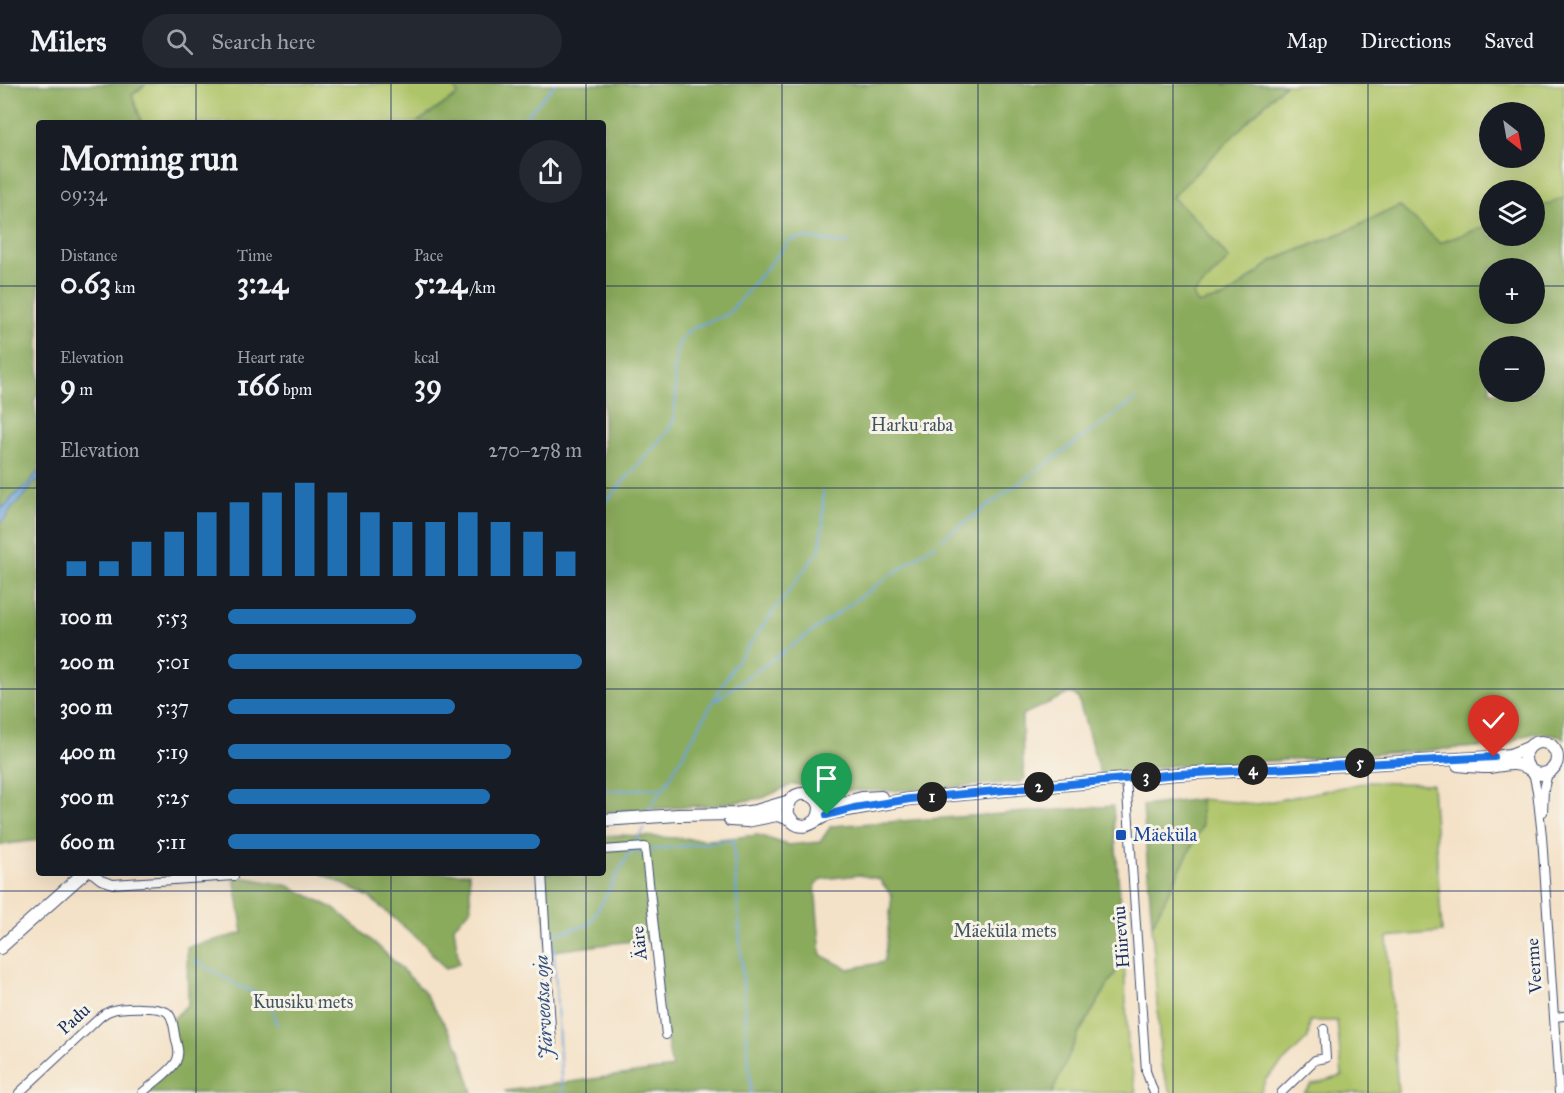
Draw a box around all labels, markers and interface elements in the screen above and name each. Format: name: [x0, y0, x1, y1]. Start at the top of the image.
search box: [142, 14, 562, 68]
text: Milers: [30, 24, 106, 59]
icon: search: [163, 25, 196, 58]
text: Search here: [211, 28, 316, 55]
text: Map: [1287, 28, 1328, 54]
text: Directions: [1361, 28, 1451, 54]
text: Saved: [1484, 28, 1534, 54]
north arrow: [1479, 102, 1545, 168]
map controls: [1479, 102, 1545, 402]
text: Morning run: [60, 139, 238, 179]
button: share: [519, 140, 582, 203]
button: layers: [1479, 180, 1545, 246]
text: 09:34: [60, 182, 107, 206]
text: Distance: [60, 246, 117, 265]
text: Time: [237, 246, 272, 265]
text: Pace: [414, 246, 443, 265]
button: +: [1479, 258, 1545, 324]
text: 0.63: [60, 265, 111, 301]
text: 3:24: [237, 265, 288, 301]
text: 5:24: [414, 265, 467, 301]
text: km: [111, 278, 135, 297]
text: /km: [467, 278, 496, 297]
button: −: [1479, 336, 1545, 402]
text: Elevation: [60, 348, 124, 367]
text: Heart rate: [237, 348, 304, 367]
text: kcal: [414, 348, 439, 367]
text: 9: [60, 367, 76, 403]
text: 166: [237, 367, 280, 403]
text: 39: [414, 367, 442, 403]
text: m: [76, 380, 93, 399]
text: bpm: [280, 380, 312, 399]
park label: Harku raba: [871, 414, 954, 436]
text: Elevation: [60, 438, 139, 462]
text: 270–278 m: [488, 438, 582, 462]
text: 100 m: [60, 605, 112, 629]
text: 5:53: [156, 605, 188, 629]
text: 200 m: [60, 650, 114, 674]
text: 5:01: [156, 650, 190, 674]
text: 300 m: [60, 695, 112, 719]
text: 5:37: [156, 695, 189, 719]
pin: [1468, 695, 1519, 757]
icon: check: [1477, 704, 1510, 737]
text: 400 m: [60, 740, 116, 764]
text: 5:19: [156, 740, 189, 764]
pin: 5: [1345, 748, 1375, 778]
pin: [801, 753, 852, 815]
text: 5: [1356, 753, 1364, 772]
pin: 4: [1238, 755, 1268, 785]
text: 4: [1249, 760, 1257, 779]
icon: arrive: [810, 762, 843, 795]
pin: 3: [1131, 762, 1161, 792]
text: 3: [1143, 767, 1149, 786]
pin: 2: [1024, 772, 1054, 802]
text: 2: [1035, 777, 1043, 796]
pin: 1: [917, 782, 947, 812]
text: 500 m: [60, 785, 114, 809]
text: 5:25: [156, 785, 189, 809]
text: 1: [929, 787, 935, 806]
place label: Mäeküla: [1133, 824, 1197, 846]
marker: Mäeküla: [1114, 828, 1128, 842]
text: 600 m: [60, 830, 115, 854]
text: 5:11: [156, 830, 186, 854]
street label: Hiireviu: [1108, 905, 1134, 969]
park label: Mäeküla mets: [953, 920, 1057, 942]
street label: Ääre: [626, 925, 652, 962]
street label: Veerme: [1521, 938, 1547, 995]
water label: Järveotsa oja: [528, 954, 558, 1061]
park label: Kuusiku mets: [253, 991, 353, 1013]
street label: Padu: [53, 998, 95, 1039]

